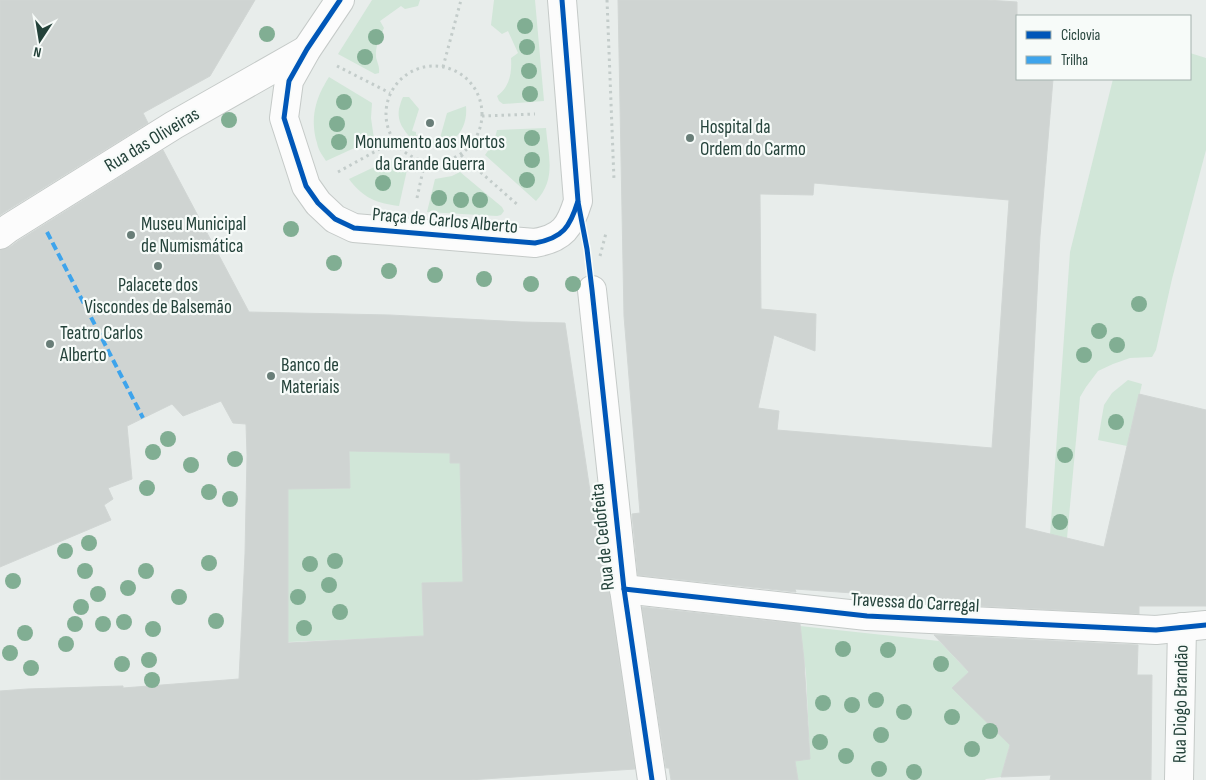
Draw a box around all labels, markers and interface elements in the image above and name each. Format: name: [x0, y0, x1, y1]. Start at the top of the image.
north arrow: [15, 15, 65, 65]
legend: [1016, 15, 1191, 80]
text: Ciclovia: [1061, 26, 1101, 45]
text: N: [32, 43, 43, 61]
text: Trilha: [1061, 51, 1088, 70]
street label: Rua das Oliveiras: [100, 103, 204, 177]
place label: Hospital da Ordem do Carmo: [700, 116, 806, 161]
marker: Monumento aos Mortos da Grande Guerra: [424, 117, 436, 129]
place label: Monumento aos Mortos da Grande Guerra: [355, 131, 505, 176]
marker: Hospital da Ordem do Carmo: [684, 132, 696, 144]
street label: Praça de Carlos Alberto: [371, 203, 519, 239]
place label: Museu Municipal de Numismática: [141, 213, 246, 258]
marker: Museu Municipal de Numismática: [125, 229, 137, 241]
marker: Palacete dos Viscondes de Balsemão: [152, 260, 164, 272]
place label: Palacete dos Viscondes de Balsemão: [84, 274, 232, 319]
place label: Teatro Carlos Alberto: [59, 322, 143, 367]
marker: Teatro Carlos Alberto: [44, 338, 56, 350]
place label: Banco de Materiais: [281, 354, 340, 399]
marker: Banco de Materiais: [265, 370, 277, 382]
street label: Rua de Cedofeita: [586, 482, 620, 592]
street label: Travessa do Carregal: [850, 588, 980, 618]
street label: Rua Diogo Brandão: [1168, 645, 1194, 763]

